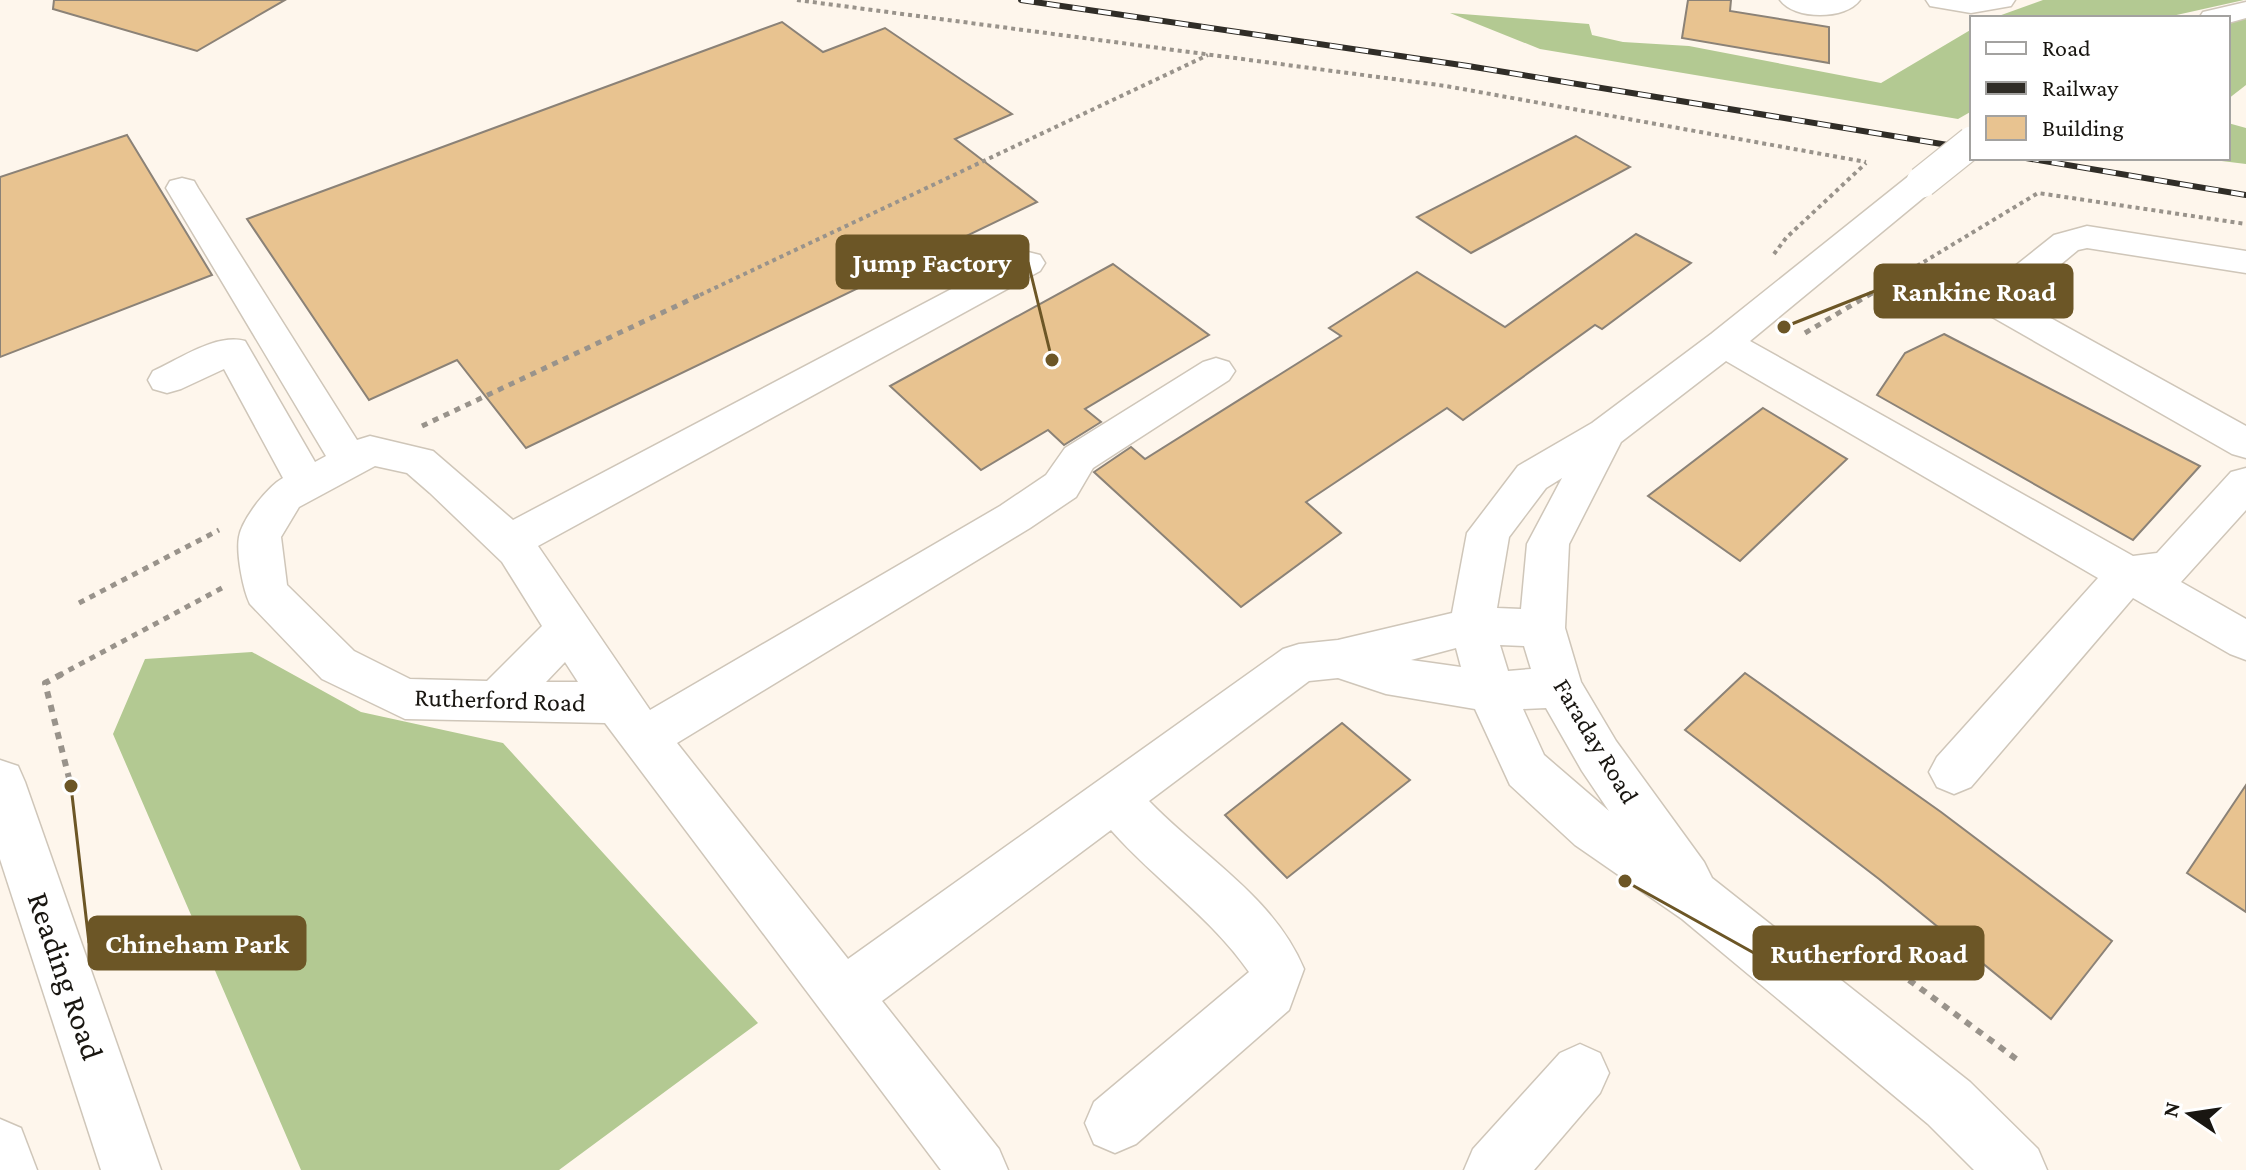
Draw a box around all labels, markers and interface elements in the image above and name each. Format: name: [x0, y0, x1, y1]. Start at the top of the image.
legend: [1970, 16, 2230, 160]
text: Road: [2042, 34, 2091, 61]
text: Railway: [2042, 74, 2119, 101]
text: Building: [2042, 114, 2124, 141]
callout: Jump Factory: [837, 236, 1028, 288]
text: Jump Factory: [849, 247, 1012, 278]
callout: Rankine Road: [1875, 265, 2072, 317]
text: Rankine Road: [1892, 276, 2057, 307]
street label: Faraday Road: [1547, 673, 1645, 809]
street label: Rutherford Road: [414, 683, 587, 717]
street label: Reading Road: [20, 887, 112, 1065]
callout: Chineham Park: [89, 917, 305, 969]
callout: Rutherford Road: [1754, 927, 1983, 979]
text: Chineham Park: [105, 928, 290, 959]
text: Rutherford Road: [1770, 938, 1969, 969]
north arrow: [2150, 1074, 2230, 1154]
text: N: [2157, 1099, 2185, 1120]

